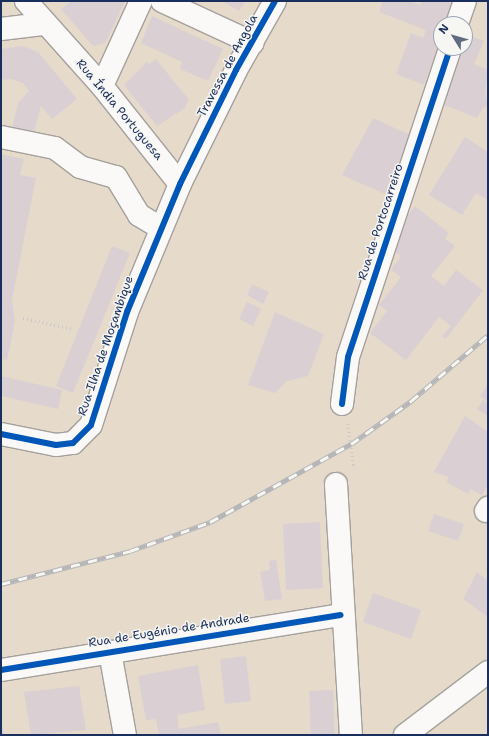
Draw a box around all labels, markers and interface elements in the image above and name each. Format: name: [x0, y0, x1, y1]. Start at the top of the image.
street label: Travessa de Angola: [195, 12, 261, 120]
north arrow: [433, 16, 473, 56]
text: N: [435, 21, 452, 37]
street label: Rua Índia Portuguesa: [73, 57, 165, 163]
street label: Rua de Portocarreiro: [355, 162, 407, 282]
street label: Rua Ilha de Moçambique: [75, 274, 137, 418]
street label: Rua de Eugénio de Andrade: [87, 611, 251, 651]

